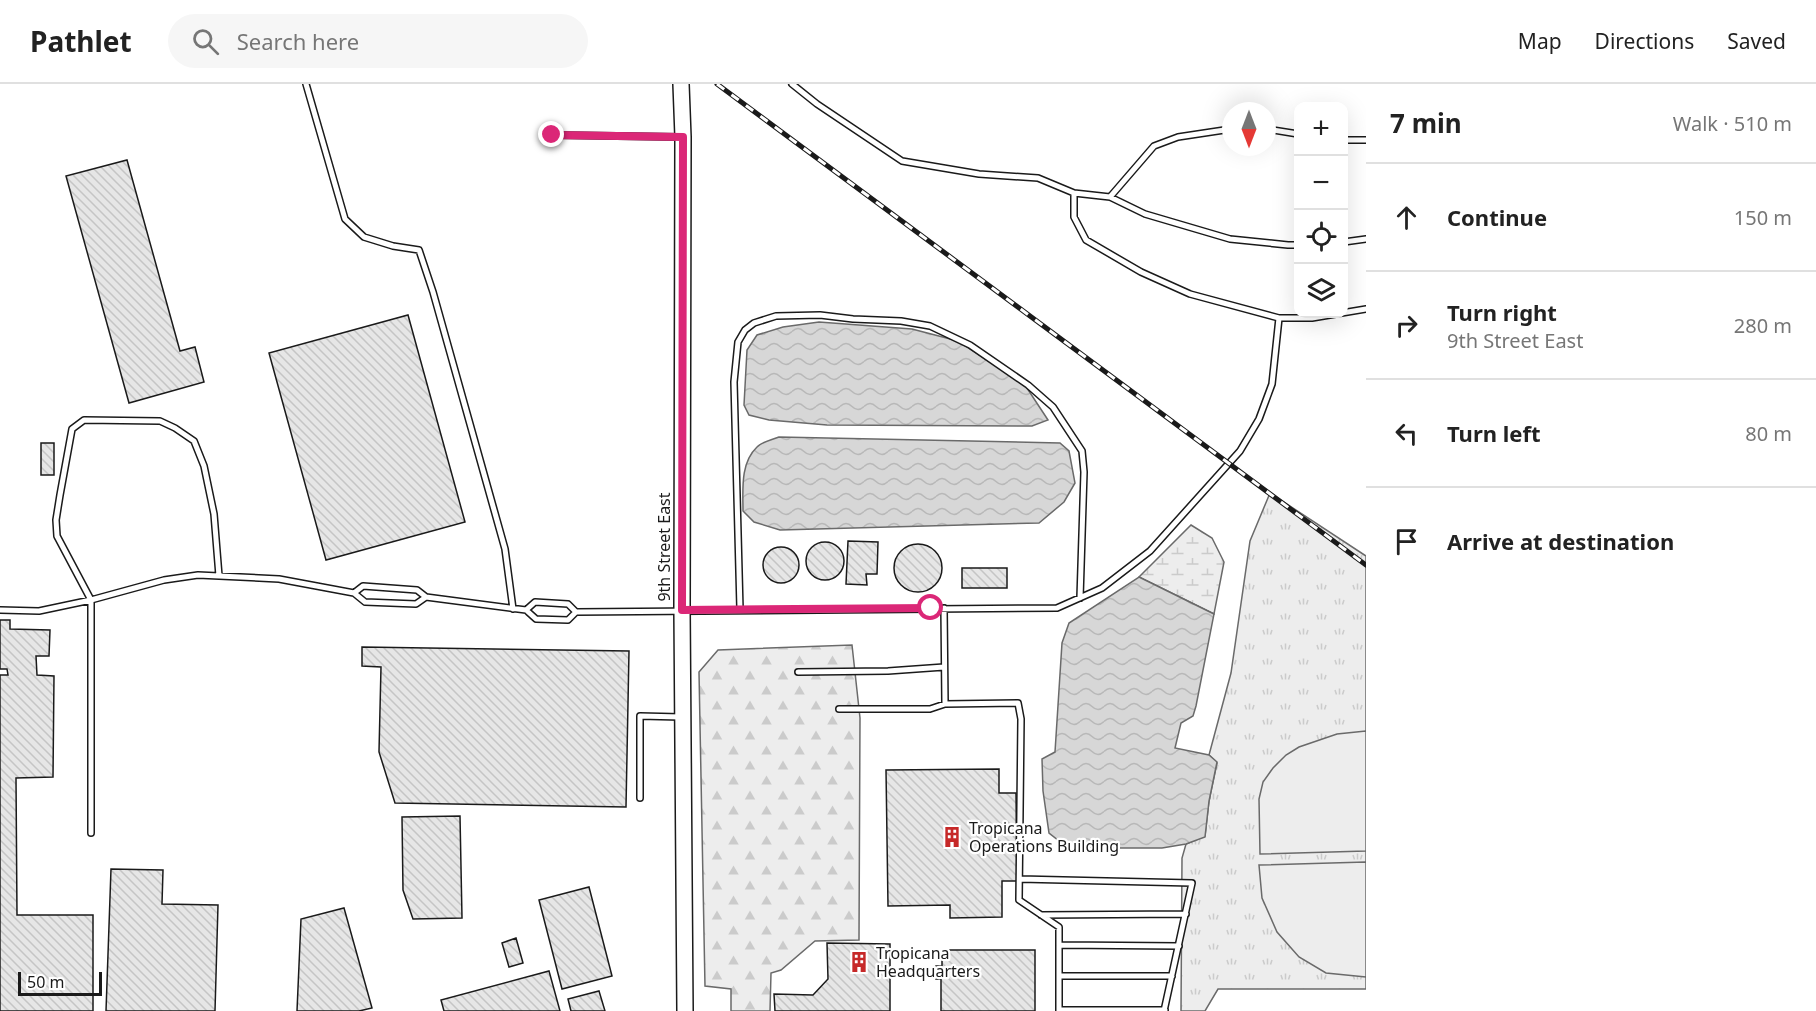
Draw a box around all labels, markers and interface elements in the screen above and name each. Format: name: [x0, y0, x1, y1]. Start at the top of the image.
search box: [168, 14, 588, 68]
text: Pathlet: [30, 22, 132, 60]
icon: search: [189, 25, 222, 58]
text: Search here: [237, 26, 359, 56]
text: Map: [1518, 27, 1562, 55]
text: Directions: [1595, 27, 1694, 55]
text: Saved: [1727, 27, 1786, 55]
north arrow: [1222, 102, 1276, 156]
map controls: [1294, 102, 1348, 318]
button: +: [1294, 102, 1348, 156]
text: 7 min: [1390, 105, 1462, 141]
text: Walk · 510 m: [1673, 110, 1792, 137]
route end: [538, 121, 564, 147]
button: −: [1294, 156, 1348, 210]
icon: ahead: [1390, 201, 1423, 234]
text: Continue: [1447, 202, 1547, 232]
text: 150 m: [1734, 204, 1792, 231]
button: locate: [1294, 210, 1348, 264]
button: layers: [1294, 264, 1348, 318]
text: Turn right: [1447, 297, 1557, 327]
icon: right: [1390, 309, 1423, 342]
text: 280 m: [1734, 312, 1792, 339]
text: 9th Street East: [1447, 327, 1583, 354]
icon: left: [1390, 417, 1423, 450]
text: Turn left: [1447, 418, 1541, 448]
text: 80 m: [1745, 420, 1792, 447]
street label: 9th Street East: [653, 492, 675, 602]
icon: arrive: [1390, 525, 1423, 558]
text: Arrive at destination: [1447, 526, 1674, 556]
route start: [917, 594, 943, 620]
place label: Tropicana Operations Building: [969, 817, 1119, 857]
building icon: Tropicana Operations Building: [940, 825, 964, 849]
place label: Tropicana Headquarters: [876, 942, 980, 982]
building icon: Tropicana Headquarters: [847, 950, 871, 974]
scale bar: [18, 969, 102, 996]
text: 50 m: [27, 971, 64, 993]

